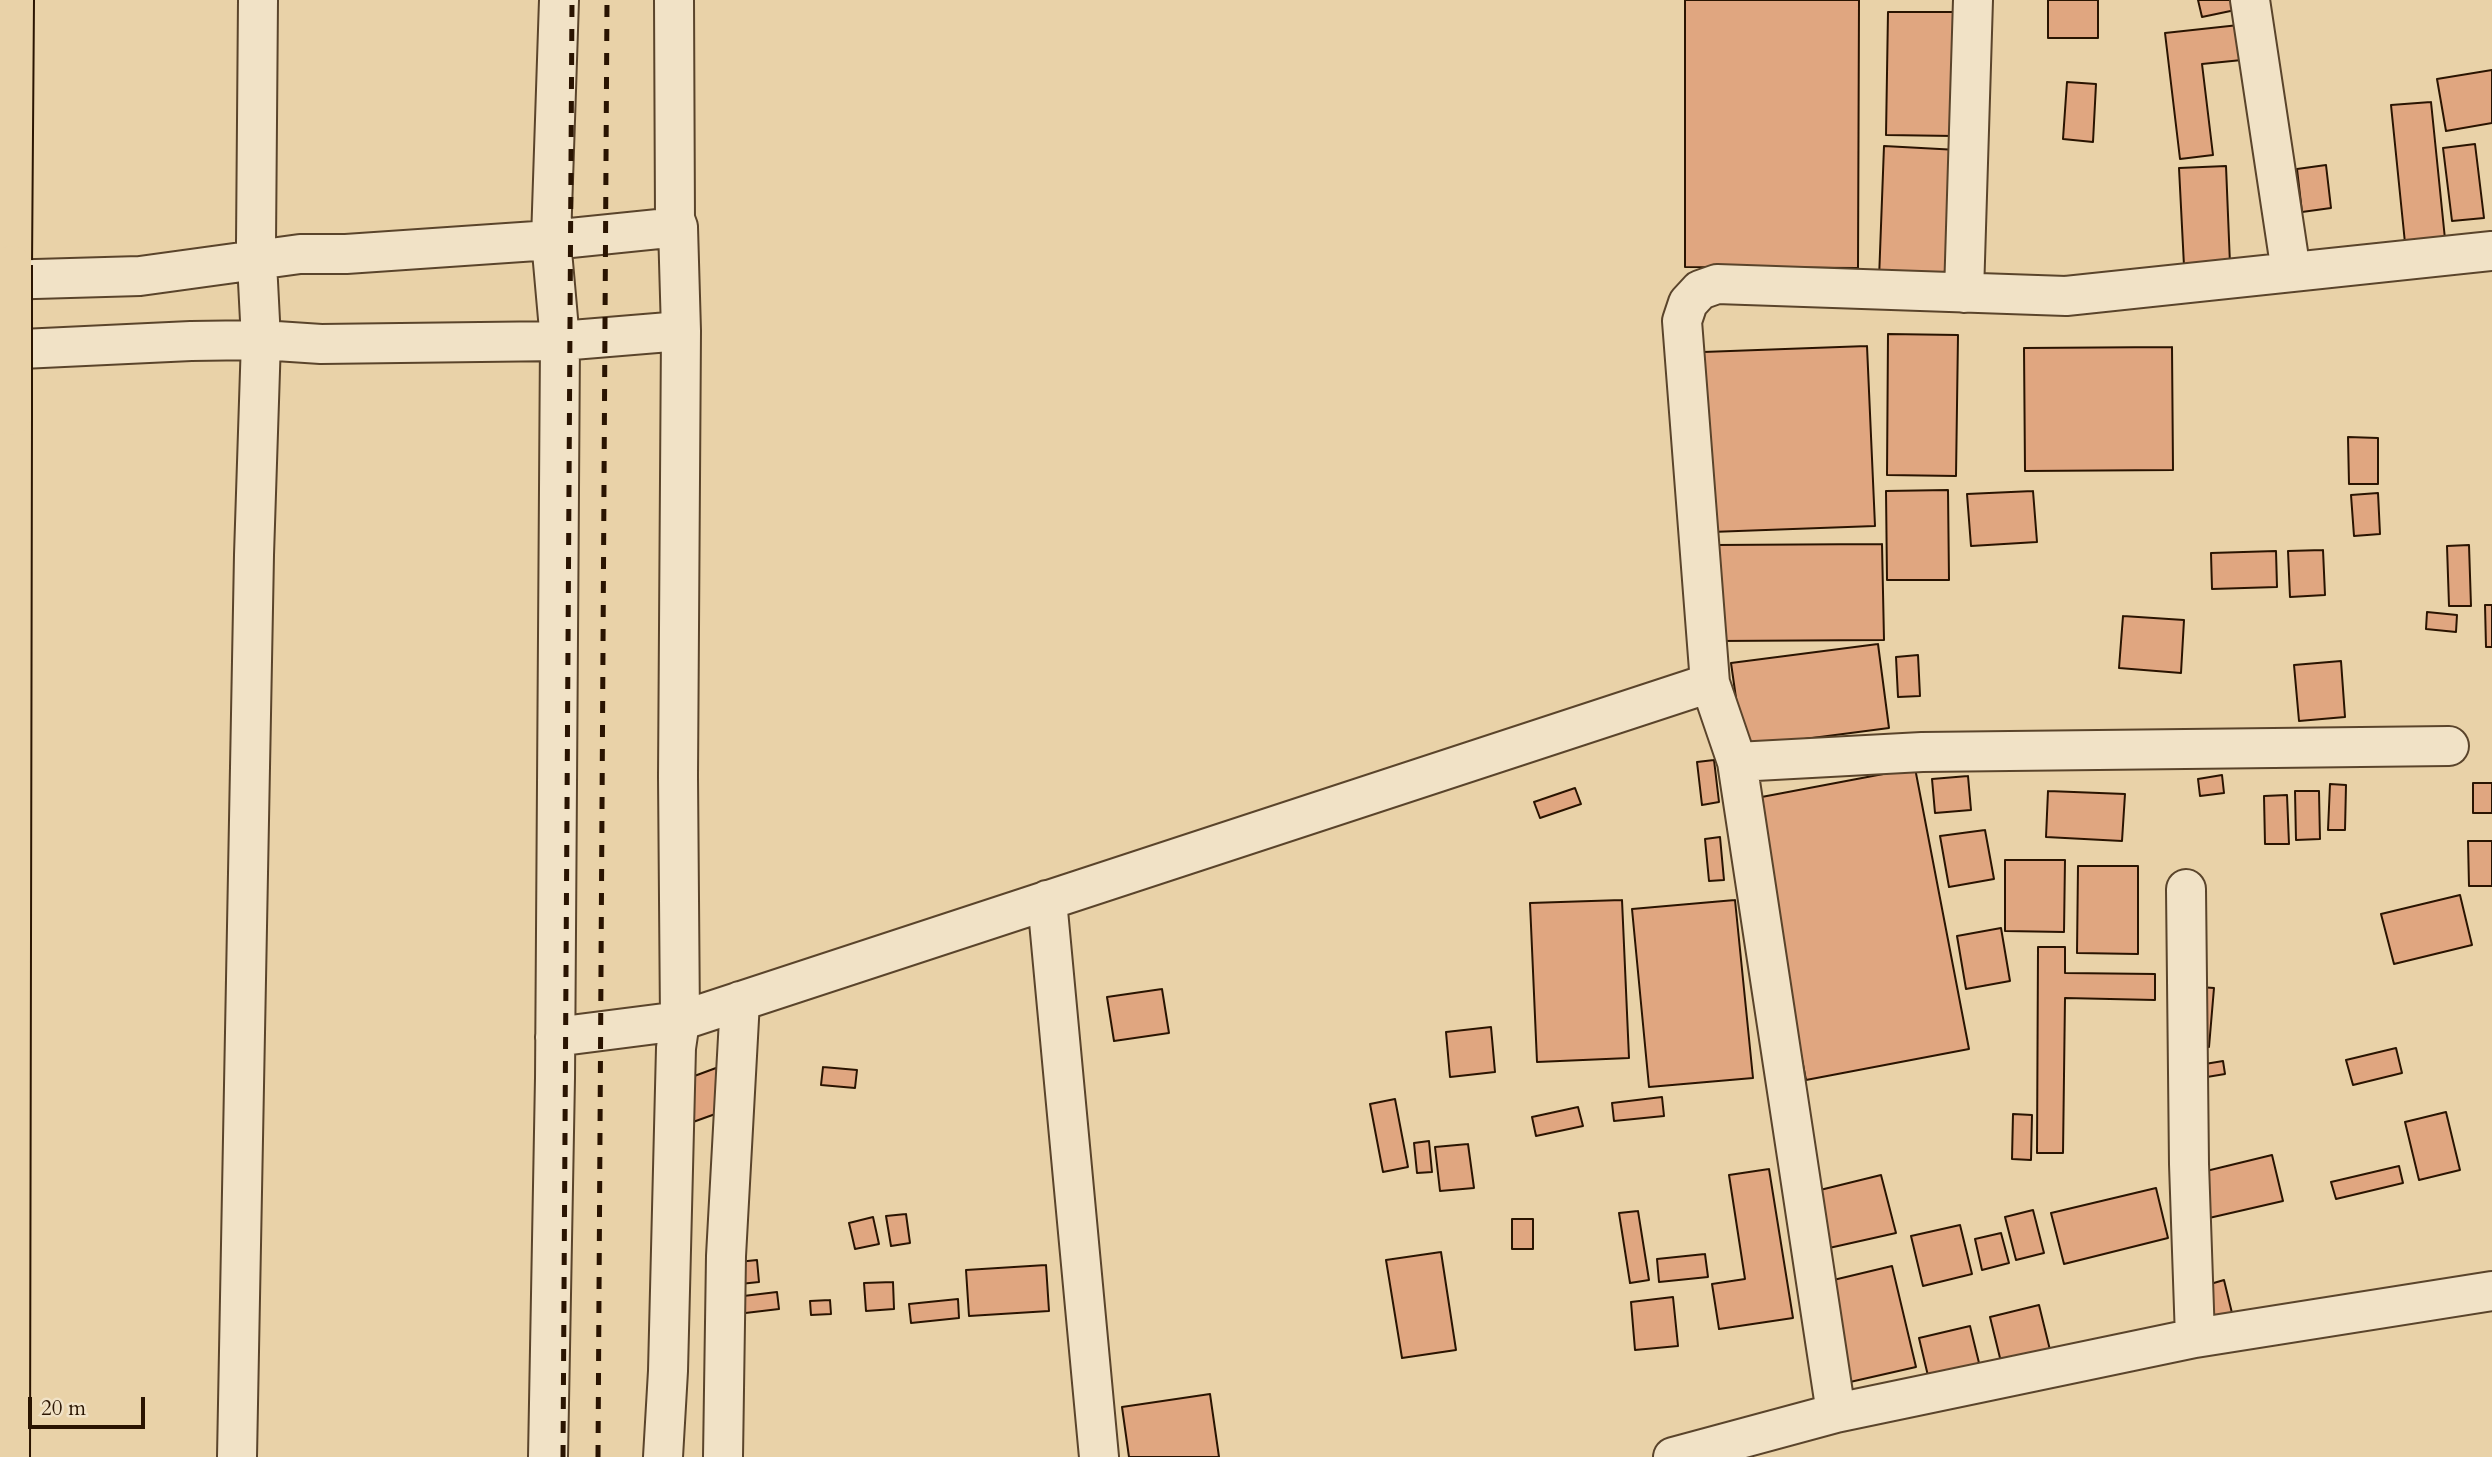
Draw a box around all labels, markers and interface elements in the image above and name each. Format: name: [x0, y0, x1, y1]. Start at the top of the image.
scale bar: [32, 1384, 149, 1428]
text: 20 m: [41, 1394, 86, 1423]

